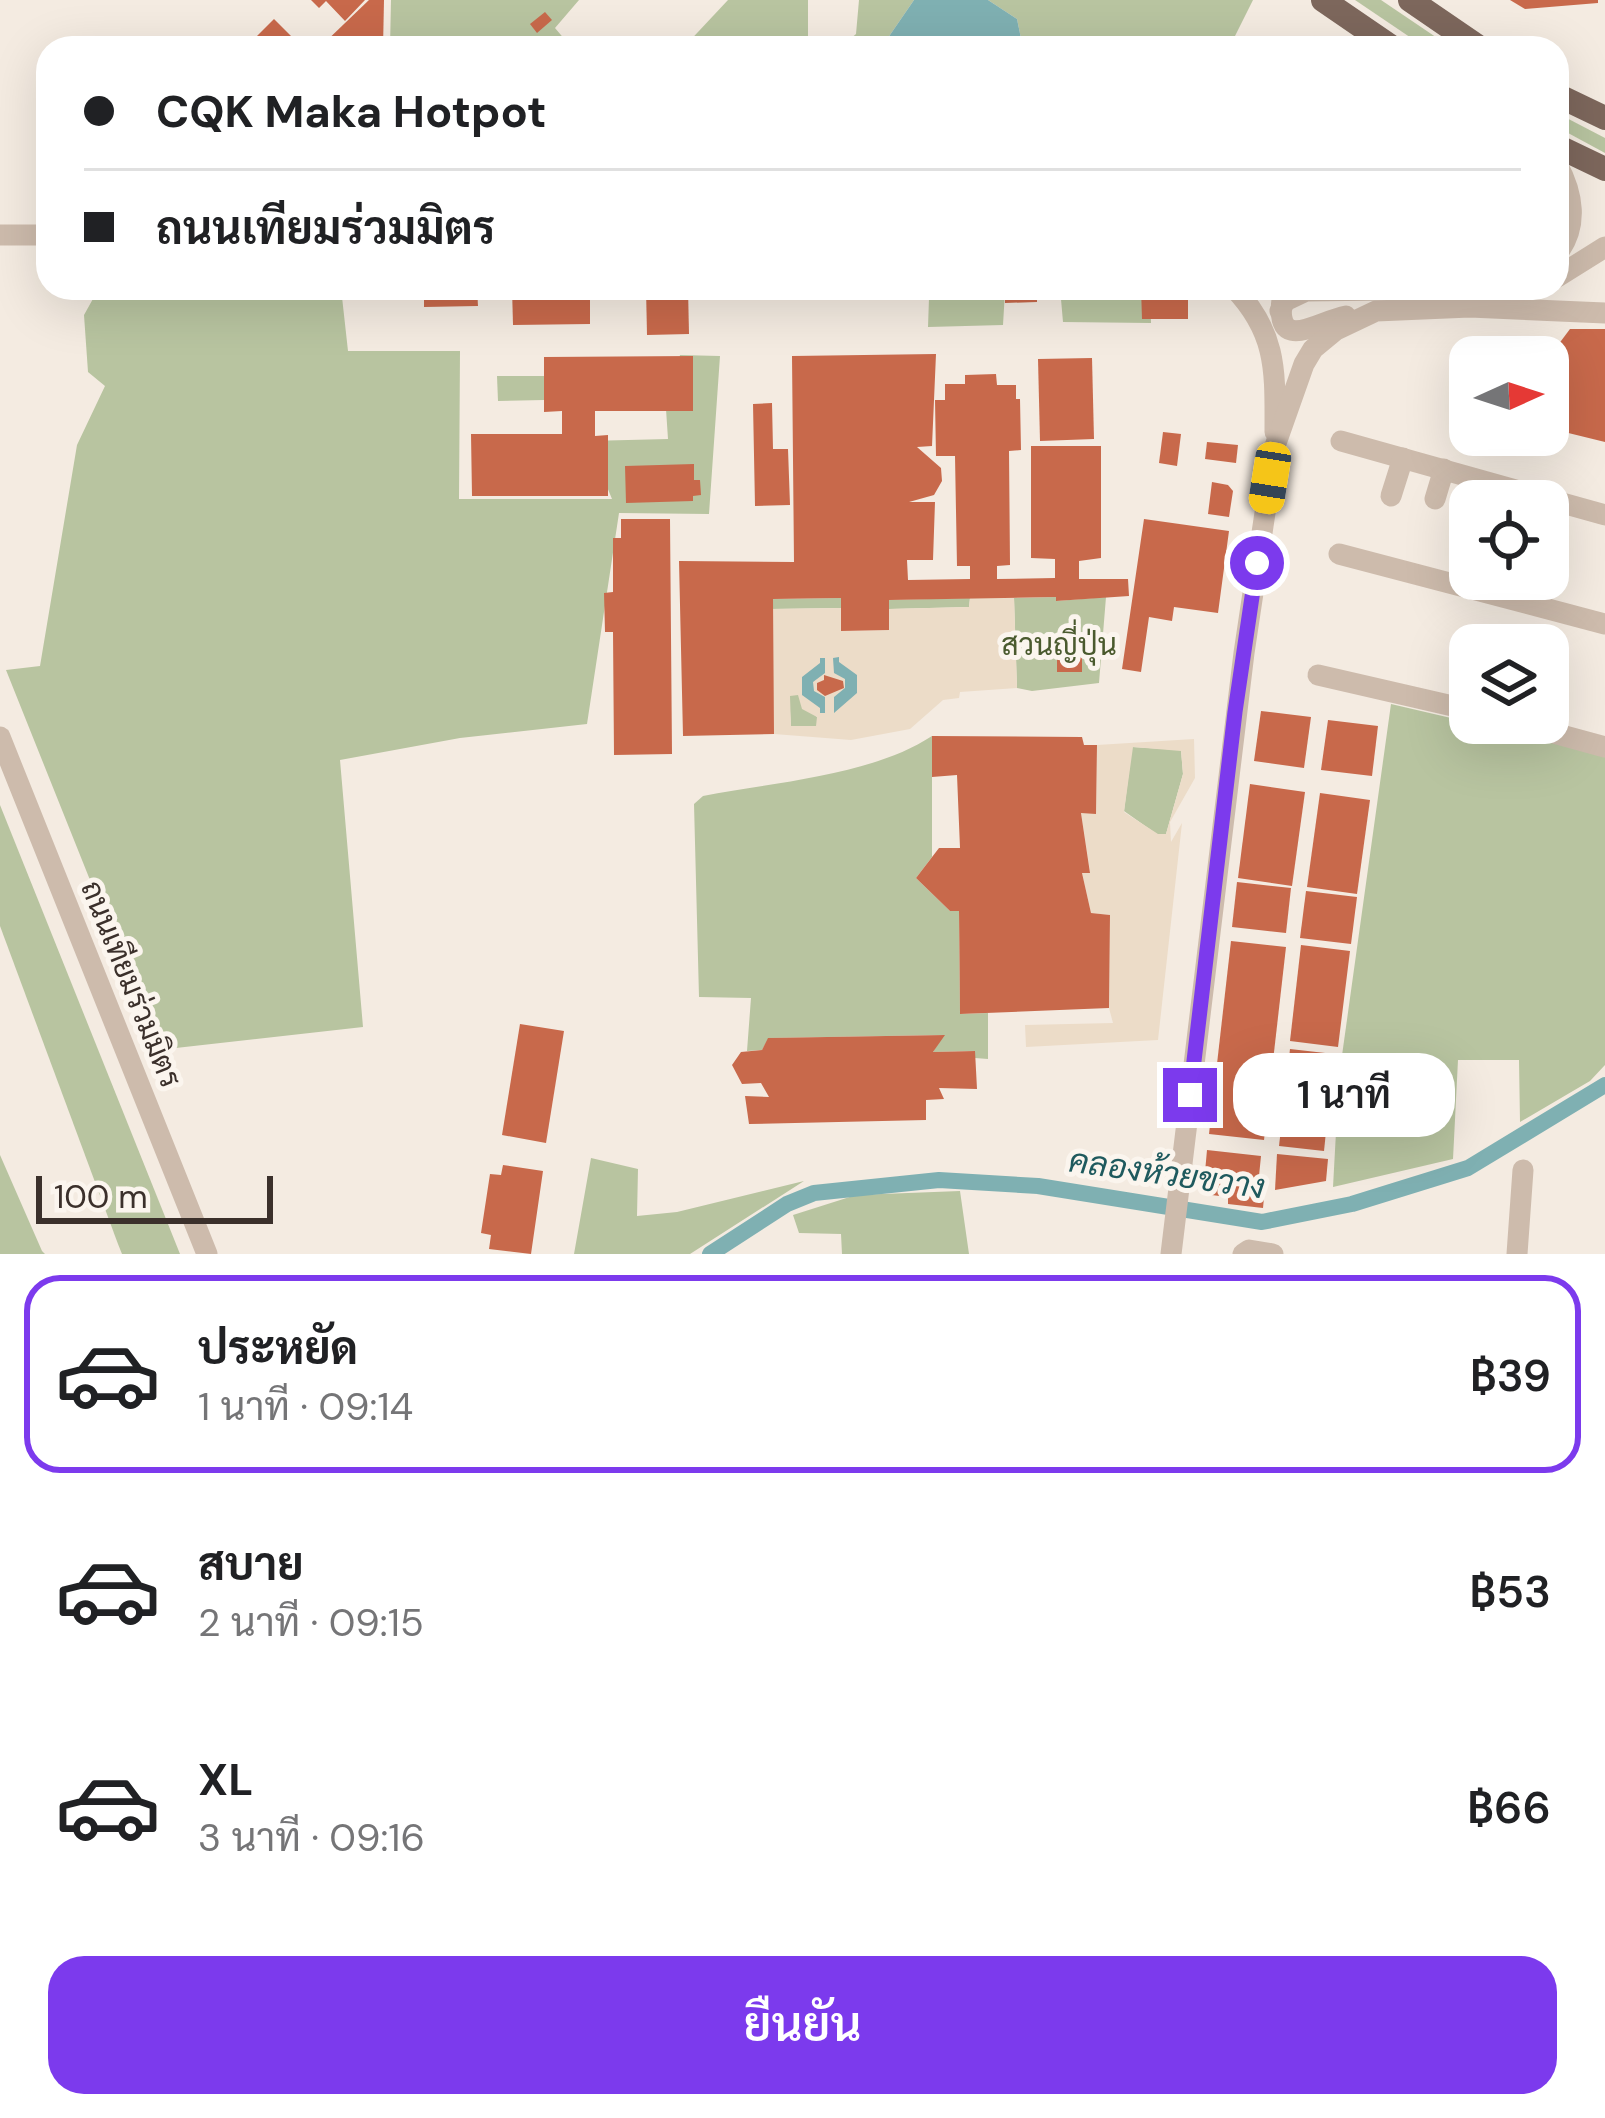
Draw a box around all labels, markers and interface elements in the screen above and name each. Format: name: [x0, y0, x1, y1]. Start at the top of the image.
text: CQK Maka Hotpot: [156, 82, 546, 141]
text: ถนนเทียมร่วมมิตร: [156, 199, 495, 258]
north arrow: [1449, 336, 1569, 456]
map controls: [1449, 336, 1569, 744]
car: [1247, 440, 1293, 516]
button: locate: [1449, 480, 1569, 600]
route start: [1230, 536, 1284, 590]
park label: สวนญี่ปุ่น: [1001, 619, 1117, 666]
button: layers: [1449, 624, 1569, 744]
street label: ถนนเทียมร่วมมิตร: [72, 875, 191, 1093]
callout: 1 นาที: [1232, 1053, 1454, 1137]
route end: [1163, 1068, 1217, 1122]
text: 1 นาที: [1297, 1069, 1391, 1120]
water label: คลองห้วยขวาง: [1066, 1138, 1268, 1209]
scale bar: [36, 1170, 273, 1223]
text: 100 m: [54, 1175, 148, 1218]
text: ประหยัด: [198, 1319, 358, 1378]
icon: car: [54, 1320, 162, 1428]
text: ฿39: [1470, 1346, 1551, 1405]
text: 1 นาที · 09:14: [198, 1381, 413, 1432]
text: สบาย: [198, 1535, 304, 1594]
icon: car: [54, 1536, 162, 1644]
text: ฿53: [1469, 1562, 1551, 1621]
text: 2 นาที · 09:15: [198, 1597, 424, 1648]
text: XL: [198, 1750, 253, 1809]
icon: car: [54, 1752, 162, 1860]
text: ฿66: [1467, 1778, 1551, 1837]
text: 3 นาที · 09:16: [198, 1812, 425, 1863]
button: ยืนยัน: [48, 1956, 1557, 2094]

